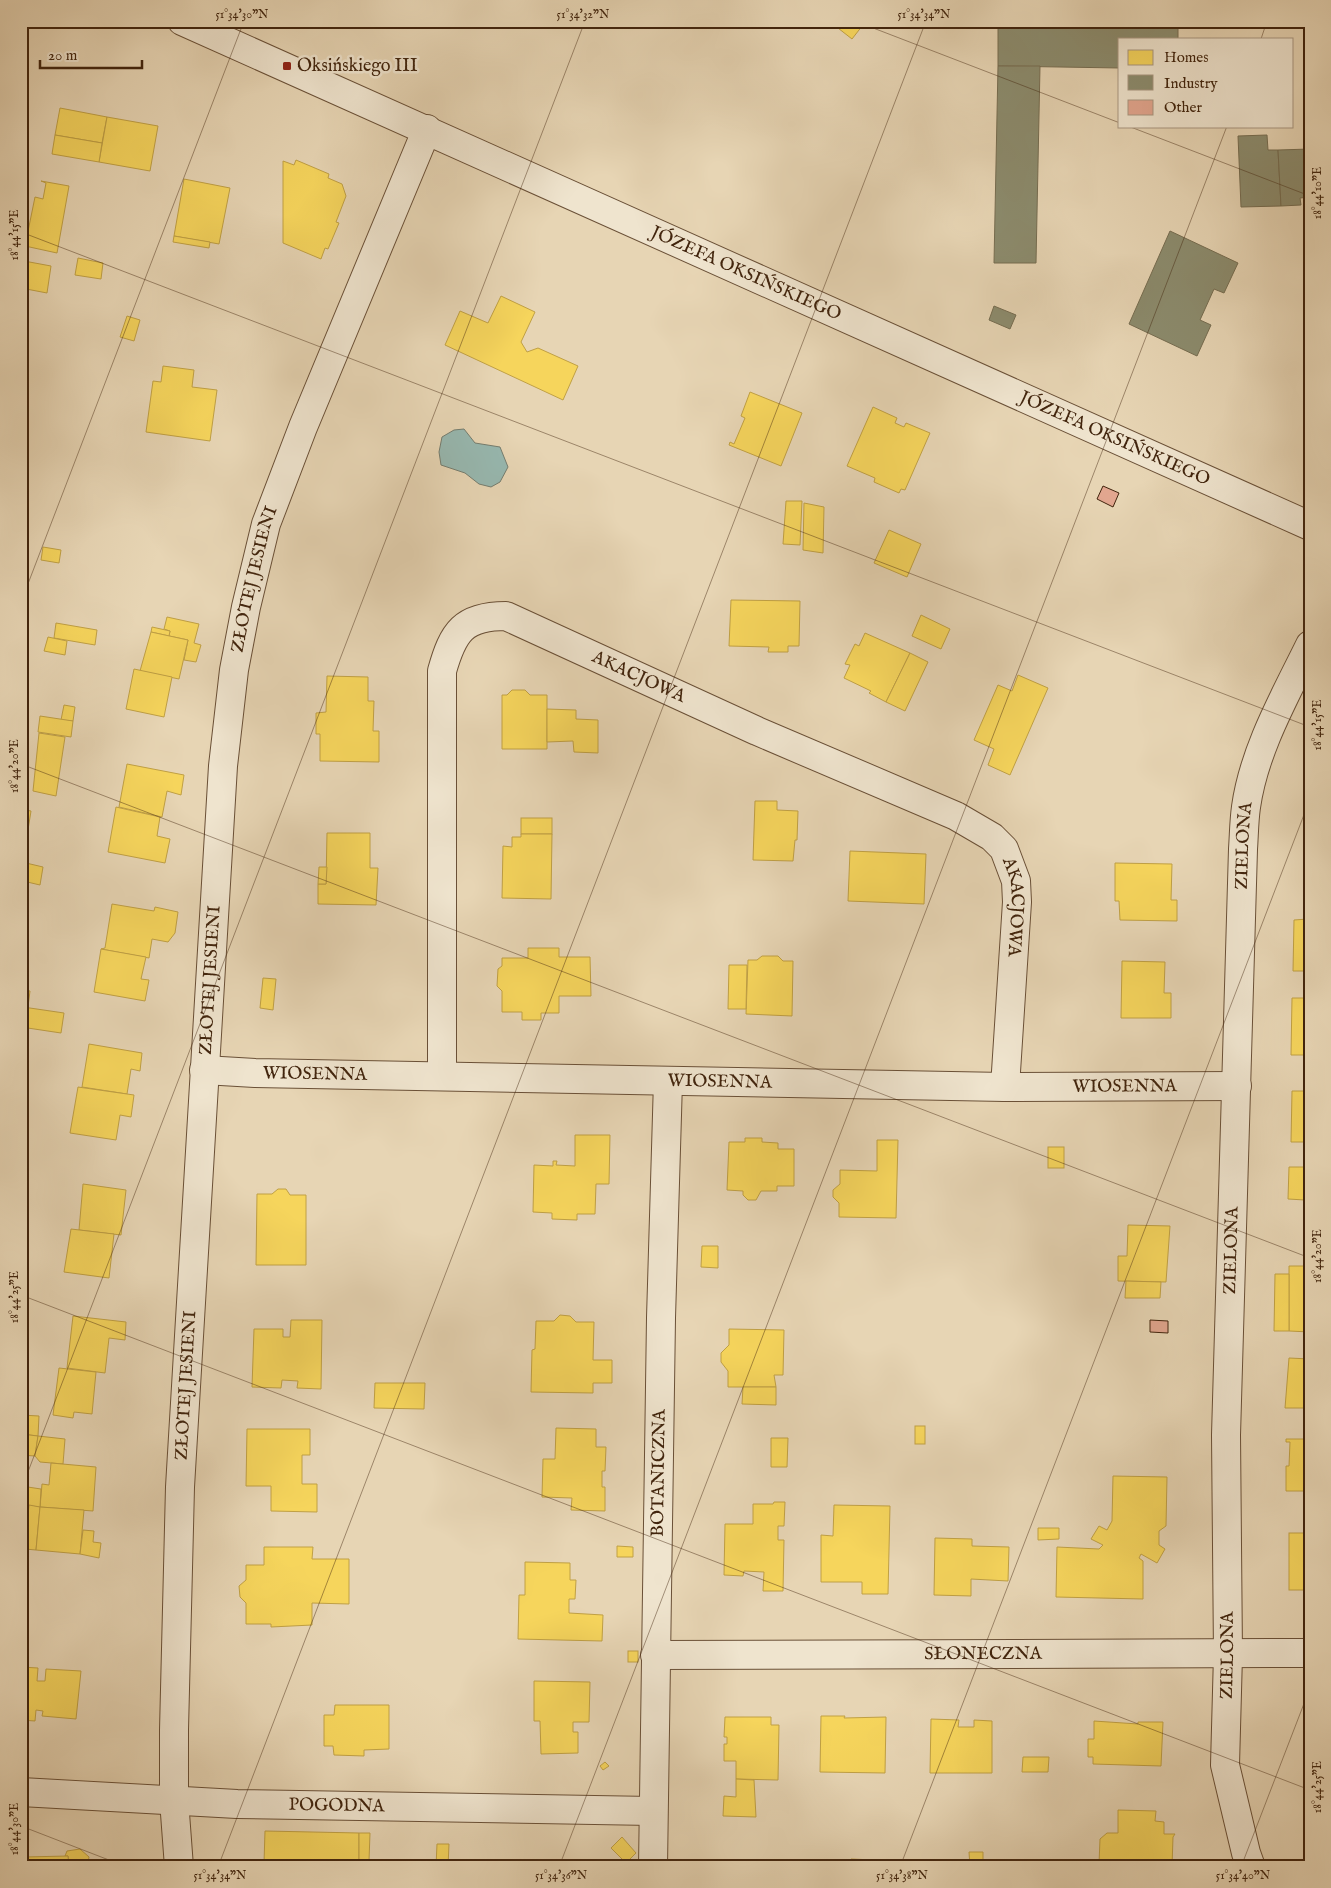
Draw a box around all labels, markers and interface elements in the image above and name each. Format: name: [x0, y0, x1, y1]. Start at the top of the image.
text: 51°34'30"N: [215, 7, 269, 22]
text: 51°34'32"N: [557, 7, 610, 22]
text: 51°34'34"N: [897, 7, 951, 22]
scale bar: [40, 38, 142, 70]
legend: [1118, 38, 1294, 128]
text: 20 m: [48, 46, 78, 65]
text: Homes: [1164, 48, 1208, 67]
place label: Oksińskiego III: [297, 55, 418, 78]
marker: Oksińskiego III: [281, 60, 293, 72]
text: Industry: [1164, 74, 1218, 93]
text: Other: [1164, 98, 1202, 117]
text: 18°44'10"E: [1310, 167, 1325, 219]
text: 18°44'15"E: [7, 209, 22, 261]
street label: JÓZEFA OKSIŃSKIEGO: [645, 220, 845, 326]
street label: JÓZEFA OKSIŃSKIEGO: [1014, 385, 1214, 491]
street label: ZŁOTEJ JESIENI: [226, 503, 283, 654]
street label: AKACJOWA: [587, 645, 690, 708]
text: 18°44'15"E: [1310, 699, 1325, 751]
text: 18°44'20"E: [7, 739, 22, 793]
street label: ZIELONA: [1230, 800, 1258, 890]
street label: AKACJOWA: [996, 853, 1029, 958]
street label: ZŁOTEJ JESIENI: [194, 905, 226, 1056]
street label: WIOSENNA: [263, 1062, 368, 1087]
street label: WIOSENNA: [667, 1069, 773, 1094]
street label: WIOSENNA: [1073, 1075, 1178, 1098]
street label: ZIELONA: [1219, 1205, 1244, 1295]
text: 18°44'20"E: [1310, 1229, 1325, 1283]
text: 18°44'25"E: [7, 1271, 22, 1323]
street label: ZŁOTEJ JESIENI: [170, 1310, 202, 1461]
street label: BOTANICZNA: [646, 1408, 671, 1537]
street label: ZIELONA: [1215, 1611, 1240, 1700]
street label: SŁONECZNA: [924, 1642, 1043, 1666]
text: 18°44'25"E: [1310, 1761, 1325, 1813]
street label: POGODNA: [289, 1793, 386, 1818]
text: 18°44'30"E: [7, 1803, 22, 1855]
text: 51°34'34"N: [193, 1868, 247, 1883]
text: 51°34'36"N: [535, 1868, 588, 1883]
text: 51°34'38"N: [876, 1868, 929, 1883]
text: 51°34'40"N: [1216, 1868, 1271, 1883]

